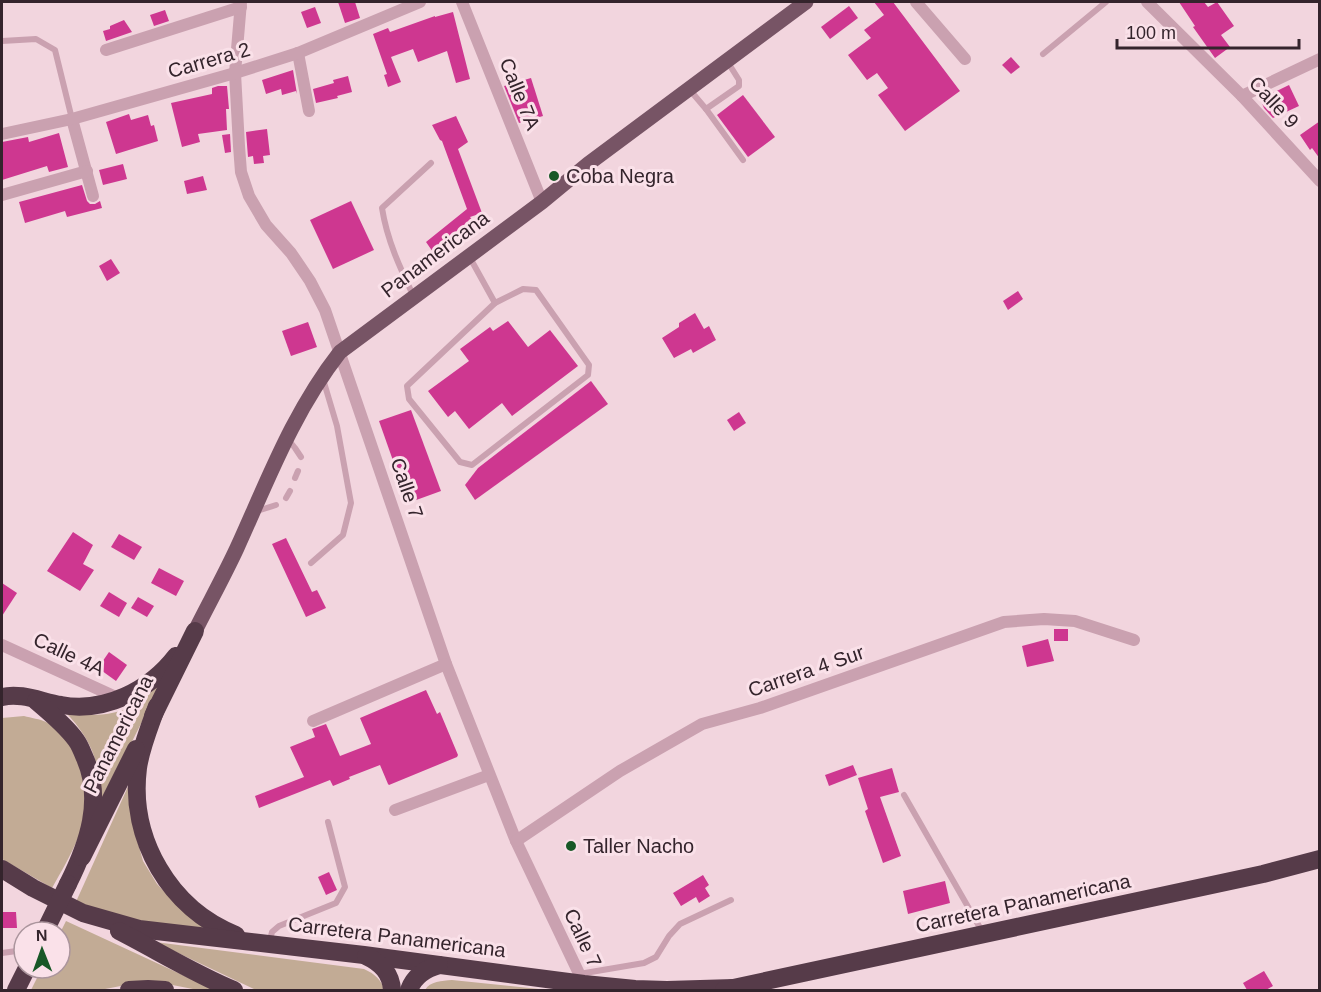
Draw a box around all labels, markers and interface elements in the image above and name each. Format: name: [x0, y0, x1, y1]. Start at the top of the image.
scale bar: [1117, 12, 1298, 50]
text: 100 m: [1126, 23, 1176, 43]
street label: Carrera 2: [165, 38, 253, 82]
street label: Calle 7A: [496, 55, 545, 134]
street label: Calle 9: [1245, 72, 1303, 132]
place label: Coba Negra: [566, 165, 675, 187]
marker: Coba Negra: [547, 169, 561, 183]
street label: Panamericana: [377, 206, 494, 302]
street label: Calle 7: [386, 455, 428, 521]
street label: Calle 4A: [30, 628, 108, 680]
street label: Carrera 4 Sur: [745, 641, 867, 701]
street label: Panamericana: [79, 671, 157, 796]
place label: Taller Nacho: [583, 835, 694, 857]
marker: Taller Nacho: [564, 839, 578, 853]
street label: Carretera Panamericana: [914, 869, 1133, 937]
street label: Calle 7: [560, 905, 606, 971]
street label: Carretera Panamericana: [287, 913, 508, 961]
north arrow: [12, 920, 72, 980]
text: N: [36, 927, 48, 944]

